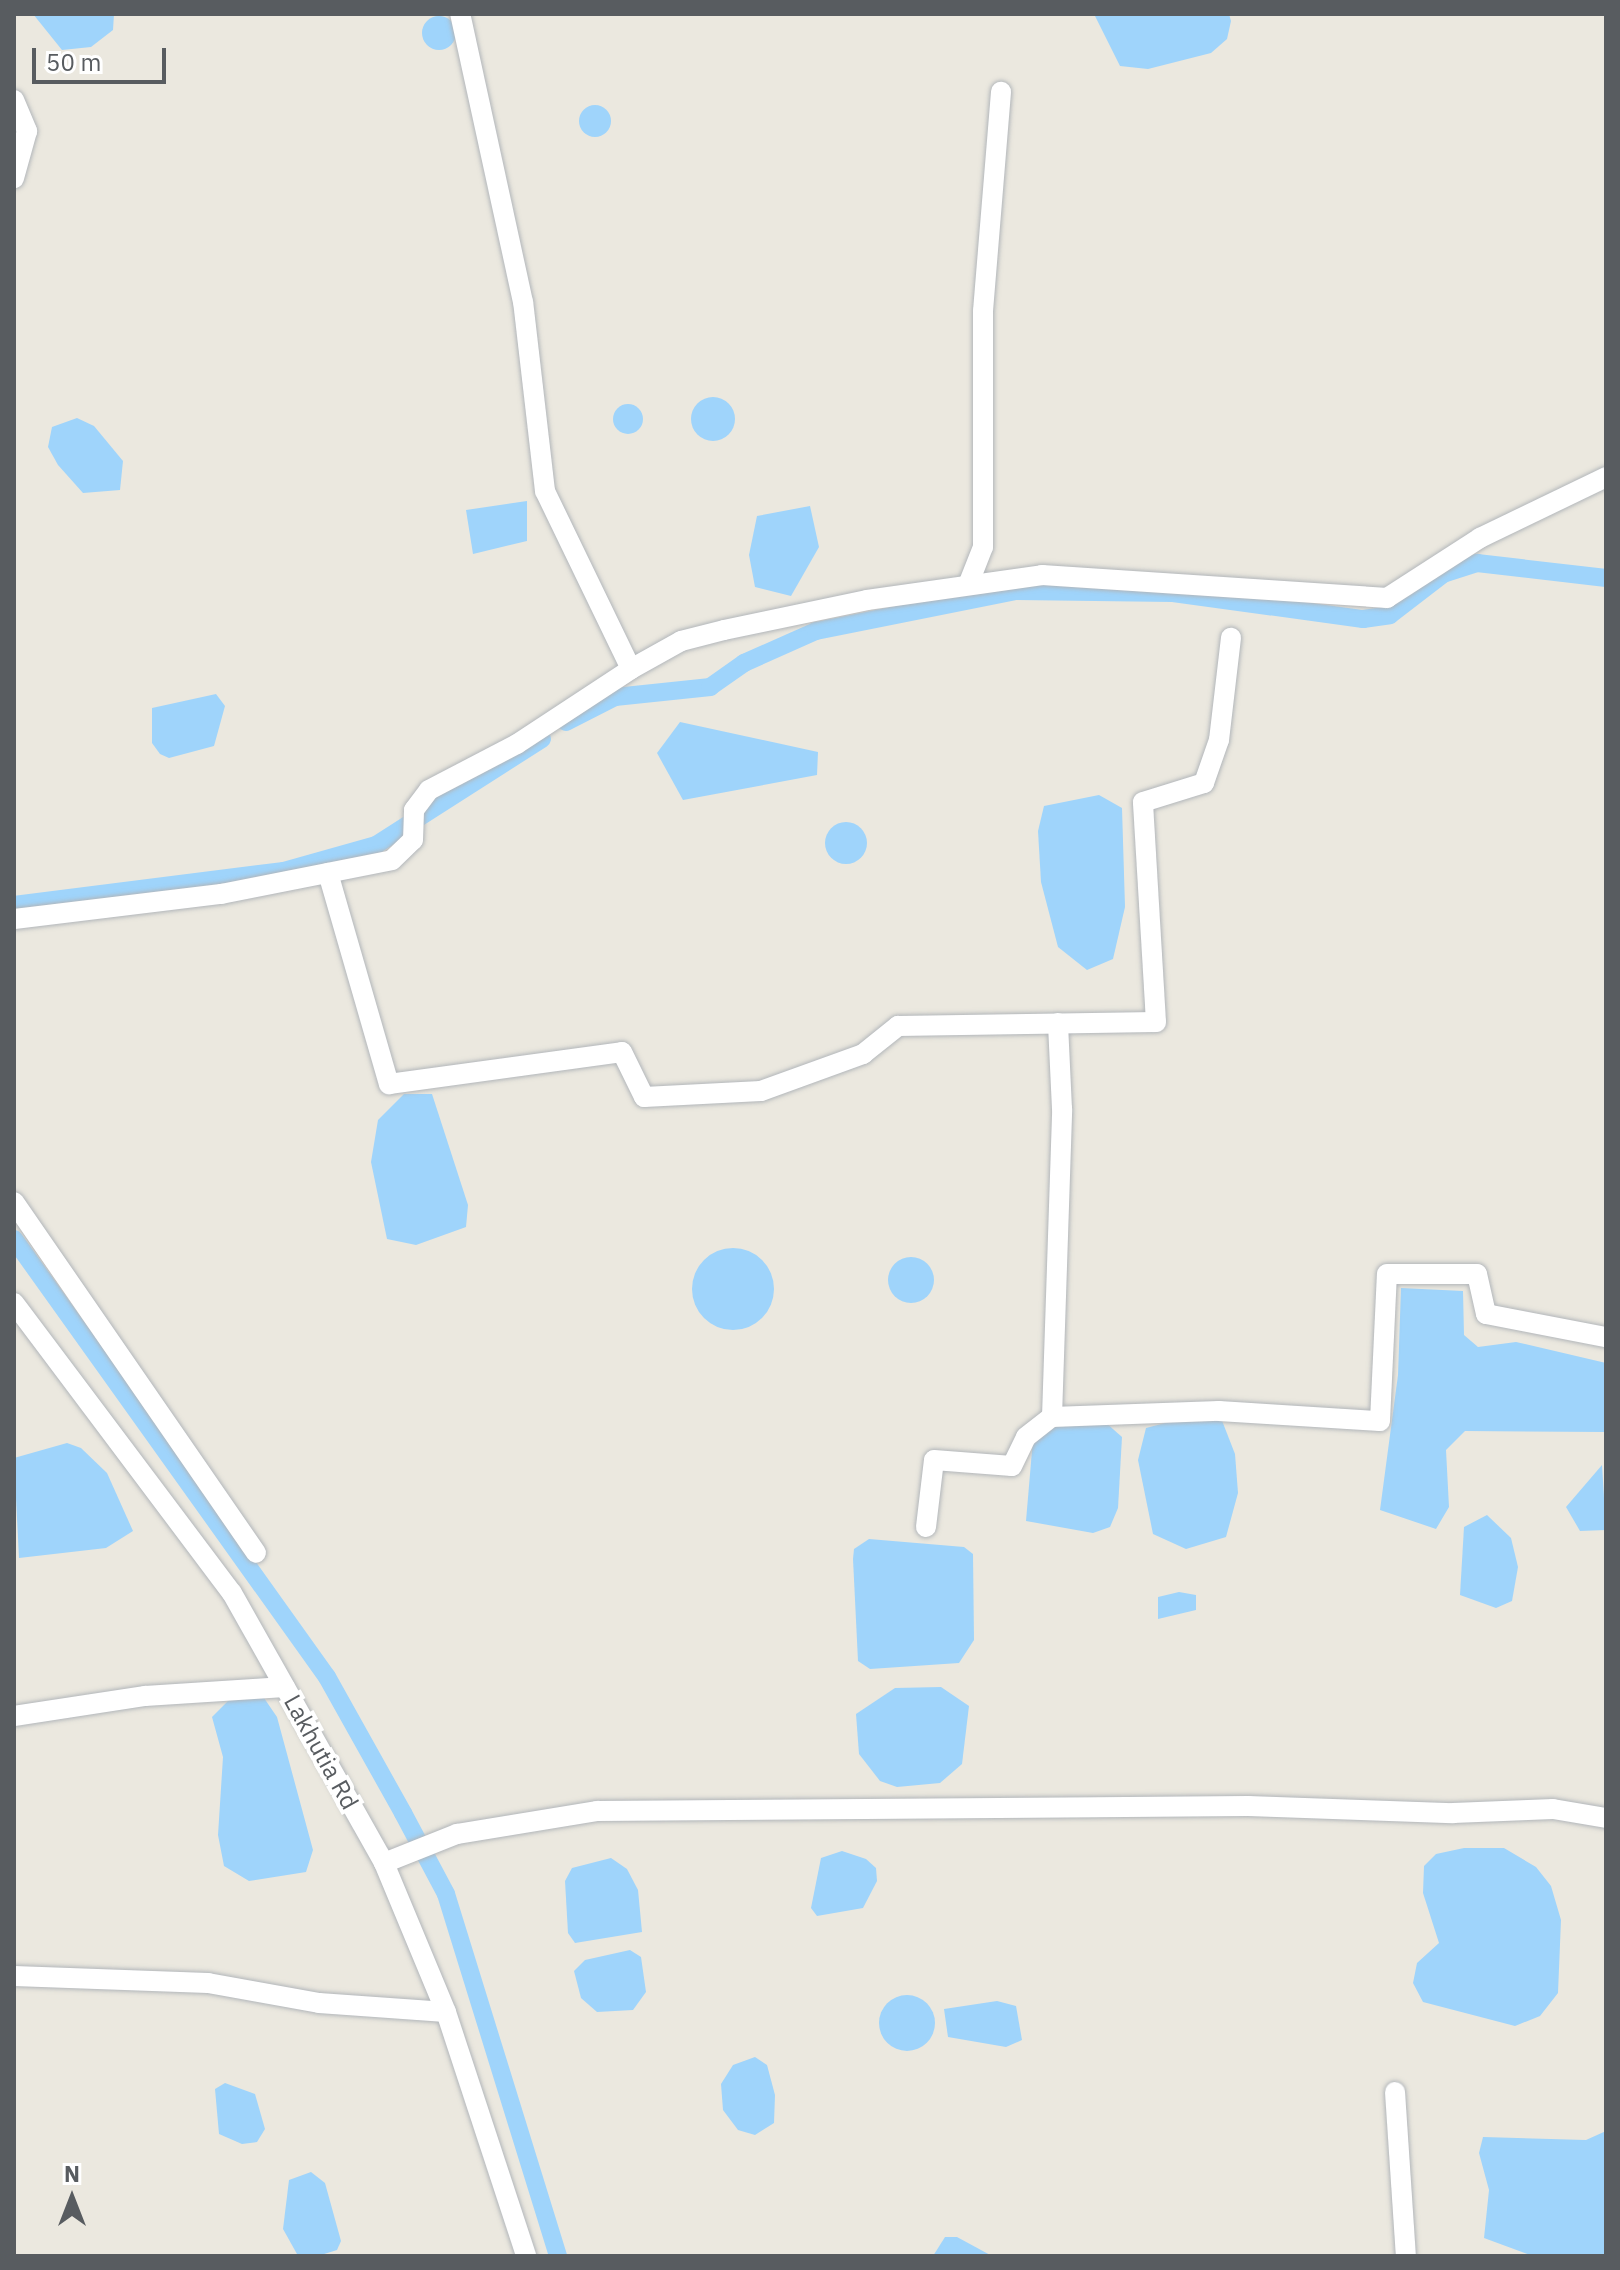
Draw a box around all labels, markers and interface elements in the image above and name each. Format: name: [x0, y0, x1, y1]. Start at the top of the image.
scale bar: [36, 32, 170, 82]
text: 50 m: [46, 46, 101, 78]
street label: Lakhutia Rd: [278, 1690, 364, 1814]
north arrow: [32, 2158, 112, 2238]
text: N: [64, 2159, 80, 2188]

